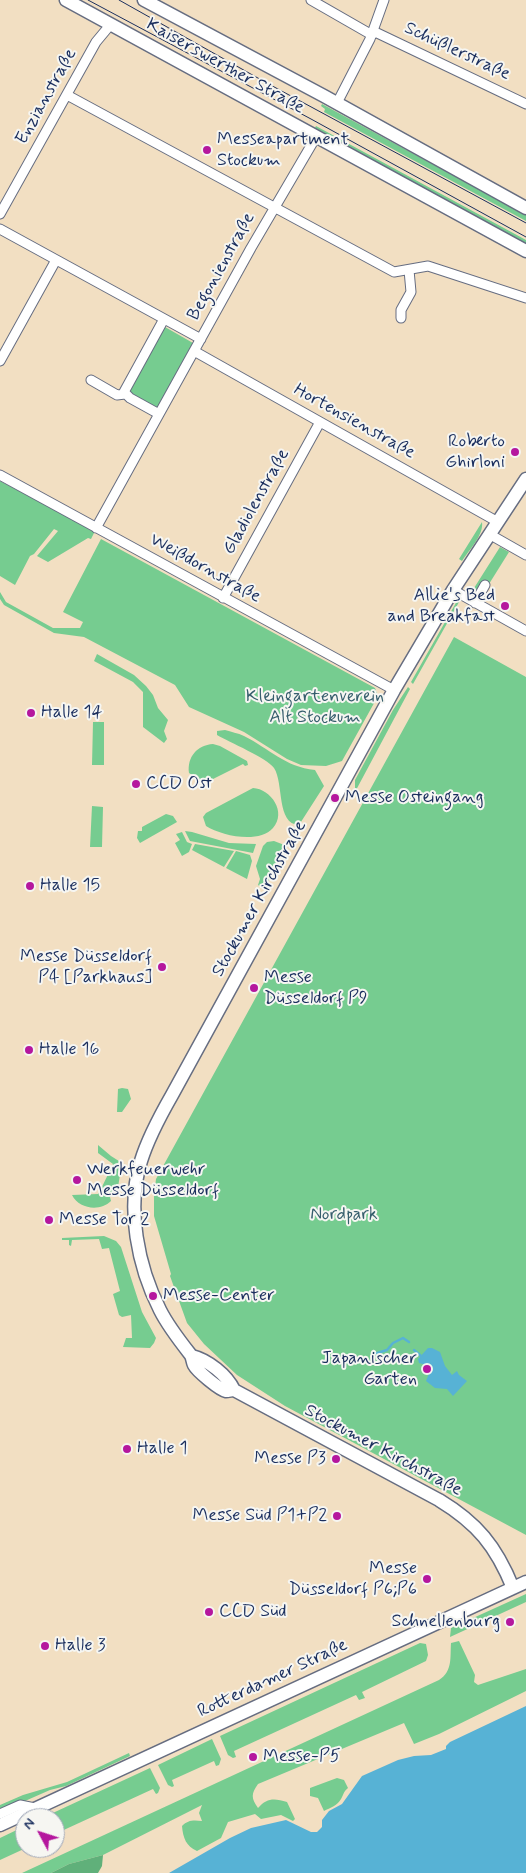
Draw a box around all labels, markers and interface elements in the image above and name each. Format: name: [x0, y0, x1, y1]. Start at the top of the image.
street label: Kaiserswerther Straße: [142, 15, 308, 119]
street label: Schüßlerstraße: [401, 18, 513, 86]
street label: Enzianstraße: [12, 45, 82, 149]
place label: Messeapartment Stockum: [217, 129, 349, 172]
marker: Messeapartment Stockum: [201, 144, 213, 156]
street label: Begonienstraße: [183, 209, 261, 325]
street label: Hortensienstraße: [289, 380, 419, 464]
place label: Roberto Ghirloni: [445, 431, 505, 474]
street label: Gladiolenstraße: [219, 445, 295, 559]
marker: Roberto Ghirloni: [509, 446, 521, 458]
street label: Weißdornstraße: [146, 530, 264, 608]
place label: Allie's Bed and Breakfast: [387, 585, 495, 628]
marker: Allie's Bed and Breakfast: [499, 600, 511, 612]
park label: Kleingartenverein Alt Stockum: [246, 686, 384, 729]
place label: Halle 14: [41, 702, 102, 724]
marker: Halle 14: [25, 707, 37, 719]
place label: CCD Ost: [146, 773, 212, 795]
marker: CCD Ost: [130, 778, 142, 790]
place label: Messe Osteingang: [345, 787, 483, 809]
marker: Messe Osteingang: [329, 792, 341, 804]
street label: Stockumer Kirchstraße: [208, 817, 312, 981]
place label: Halle 15: [40, 875, 100, 897]
marker: Halle 15: [24, 880, 36, 892]
place label: Messe Düsseldorf P4 [Parkhaus]: [20, 946, 152, 989]
marker: Messe Düsseldorf P4 [Parkhaus]: [156, 961, 168, 973]
place label: Messe Düsseldorf P9: [264, 967, 368, 1010]
marker: Messe Düsseldorf P9: [248, 982, 260, 994]
place label: Halle 16: [39, 1039, 100, 1061]
marker: Halle 16: [23, 1044, 35, 1056]
place label: Werkfeuerwehr Messe Düsseldorf: [87, 1159, 219, 1202]
marker: Werkfeuerwehr Messe Düsseldorf: [71, 1174, 83, 1186]
park label: Nordpark: [310, 1204, 378, 1226]
place label: Messe Tor 2: [59, 1209, 149, 1231]
marker: Messe Tor 2: [43, 1214, 55, 1226]
place label: Messe-Center: [163, 1285, 275, 1307]
marker: Messe-Center: [147, 1290, 159, 1302]
place label: Japanischer Garten: [321, 1348, 417, 1390]
marker: Japanischer Garten: [421, 1363, 433, 1375]
street label: Stockumer Kirchstraße: [301, 1400, 465, 1502]
place label: Halle 1: [137, 1438, 188, 1460]
marker: Halle 1: [121, 1443, 133, 1455]
place label: Messe P3: [254, 1448, 326, 1470]
marker: Messe P3: [330, 1453, 342, 1465]
place label: Messe Süd P1+P2: [193, 1505, 327, 1527]
marker: Messe Süd P1+P2: [331, 1510, 343, 1522]
place label: Messe Düsseldorf P6;P6: [289, 1558, 417, 1600]
marker: Messe Düsseldorf P6;P6: [421, 1573, 433, 1585]
place label: CCD Süd: [219, 1601, 287, 1623]
marker: CCD Süd: [203, 1606, 215, 1618]
place label: Schnellenburg: [391, 1611, 500, 1633]
marker: Schnellenburg: [504, 1616, 516, 1628]
place label: Halle 3: [55, 1635, 106, 1657]
street label: Rotterdamer Straße: [195, 1635, 351, 1723]
marker: Halle 3: [39, 1640, 51, 1652]
place label: Messe-P5: [263, 1746, 341, 1768]
marker: Messe-P5: [247, 1751, 259, 1763]
north arrow: [15, 1808, 65, 1858]
text: N: [19, 1815, 39, 1833]

